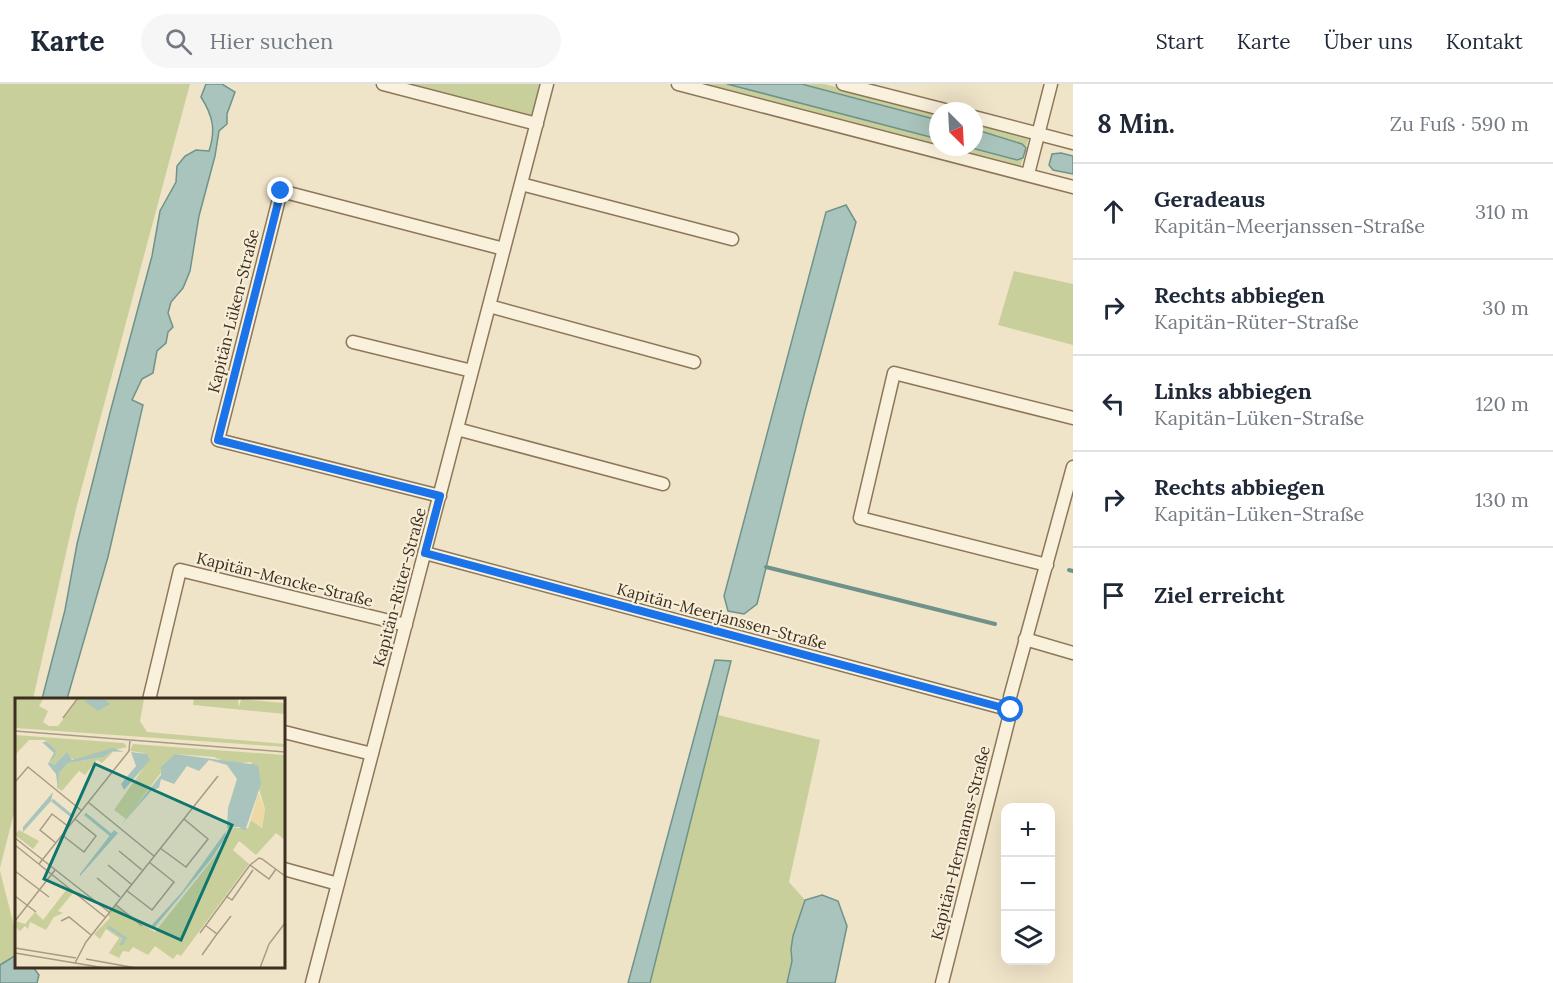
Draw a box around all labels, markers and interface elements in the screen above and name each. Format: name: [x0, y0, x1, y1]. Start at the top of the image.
search box: [141, 14, 561, 68]
text: Karte: [30, 23, 105, 59]
icon: search: [162, 25, 195, 58]
text: Hier suchen: [210, 27, 333, 55]
text: Start: [1156, 28, 1204, 55]
text: Karte: [1237, 28, 1291, 55]
text: Über uns: [1324, 28, 1413, 55]
text: Kontakt: [1446, 28, 1523, 55]
north arrow: [929, 102, 983, 156]
text: 8 Min.: [1097, 107, 1175, 140]
text: Zu Fuß · 590 m: [1390, 111, 1529, 136]
route end: [267, 177, 293, 203]
text: Geradeaus: [1154, 185, 1265, 213]
icon: ahead: [1097, 195, 1130, 228]
text: 310 m: [1475, 199, 1529, 224]
text: Kapitän-Meerjanssen-Straße: [1154, 213, 1425, 238]
street label: Kapitän-Lüken-Straße: [203, 227, 263, 395]
text: Rechts abbiegen: [1154, 281, 1325, 309]
icon: right: [1097, 291, 1130, 324]
text: 30 m: [1482, 295, 1529, 320]
text: Kapitän-Rüter-Straße: [1154, 309, 1359, 334]
text: Links abbiegen: [1154, 377, 1312, 405]
icon: left: [1097, 387, 1130, 420]
text: 120 m: [1475, 391, 1529, 416]
text: Kapitän-Lüken-Straße: [1154, 405, 1364, 430]
text: Rechts abbiegen: [1154, 473, 1325, 501]
icon: right: [1097, 483, 1130, 516]
text: 130 m: [1475, 487, 1529, 512]
text: Kapitän-Lüken-Straße: [1154, 501, 1364, 526]
street label: Kapitän-Rüter-Straße: [368, 505, 430, 669]
street label: Kapitän-Mencke-Straße: [195, 547, 376, 611]
street label: Kapitän-Meerjanssen-Straße: [615, 578, 830, 654]
icon: arrive: [1097, 579, 1130, 612]
text: Ziel erreicht: [1154, 581, 1285, 609]
route start: [997, 696, 1023, 722]
inset map: [15, 698, 285, 968]
street label: Kapitän-Hermanns-Straße: [926, 743, 994, 942]
map controls: [1001, 803, 1055, 965]
button: +: [1001, 803, 1055, 857]
button: −: [1001, 857, 1055, 911]
button: layers: [1001, 911, 1055, 965]

